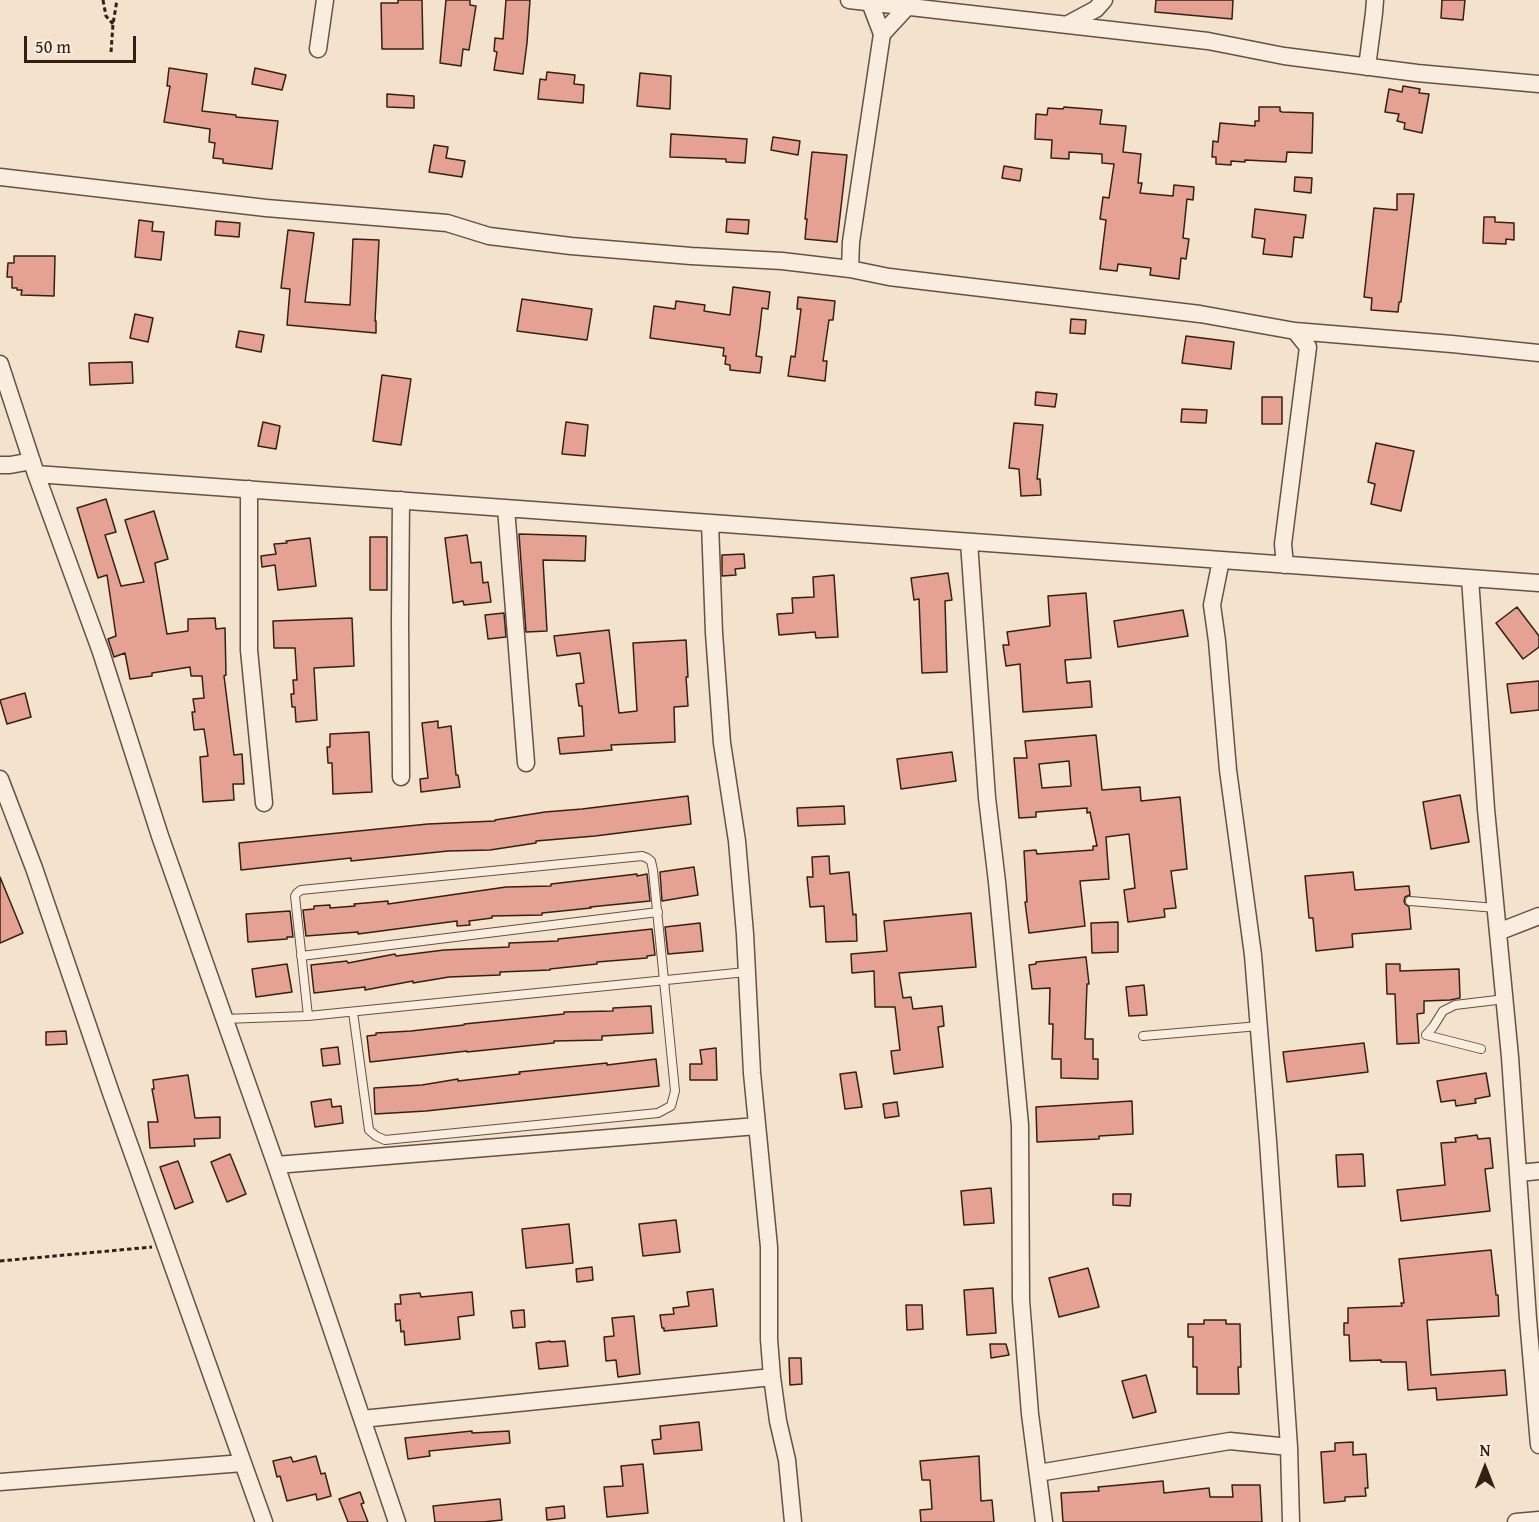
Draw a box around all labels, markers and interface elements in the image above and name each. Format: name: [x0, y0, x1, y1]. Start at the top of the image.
scale bar: [27, 24, 140, 62]
text: 50 m: [35, 33, 71, 60]
north arrow: [1455, 1438, 1515, 1498]
text: N: [1480, 1438, 1490, 1462]

